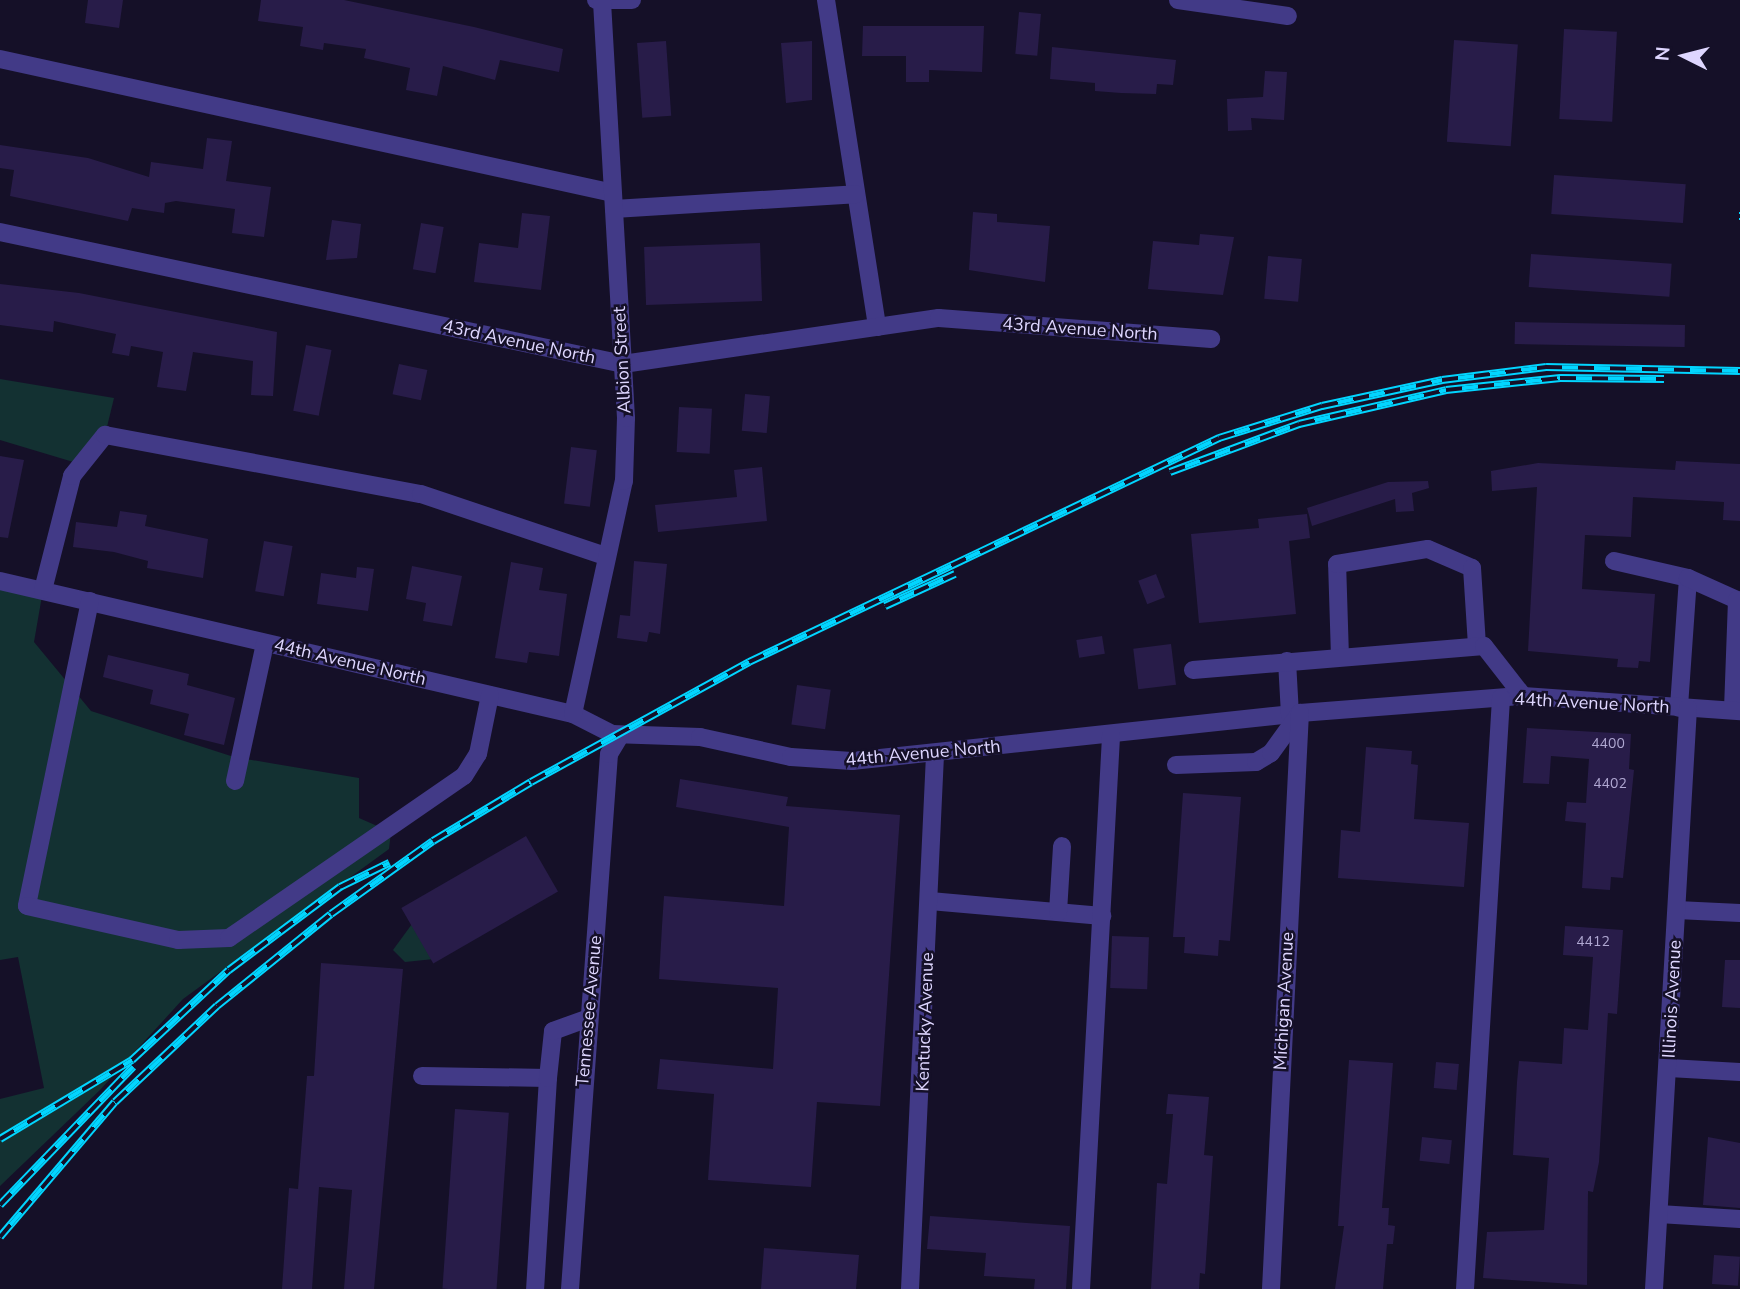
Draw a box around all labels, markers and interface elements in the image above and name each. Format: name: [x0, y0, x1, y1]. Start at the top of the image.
north arrow: [1649, 21, 1719, 91]
text: N: [1649, 45, 1677, 62]
street label: Albion Street: [608, 306, 636, 414]
street label: 43rd Avenue North: [1002, 313, 1158, 345]
street label: 43rd Avenue North: [441, 315, 597, 369]
street label: 44th Avenue North: [272, 634, 428, 690]
street label: 44th Avenue North: [1514, 688, 1670, 718]
street label: 44th Avenue North: [845, 735, 1001, 771]
house number: 4400: [1591, 736, 1625, 752]
house number: 4402: [1593, 776, 1627, 792]
street label: Michigan Avenue: [1270, 931, 1298, 1071]
house number: 4412: [1576, 934, 1610, 950]
street label: Tennessee Avenue: [572, 935, 606, 1087]
street label: Illinois Avenue: [1658, 939, 1686, 1059]
street label: Kentucky Avenue: [912, 952, 938, 1092]

